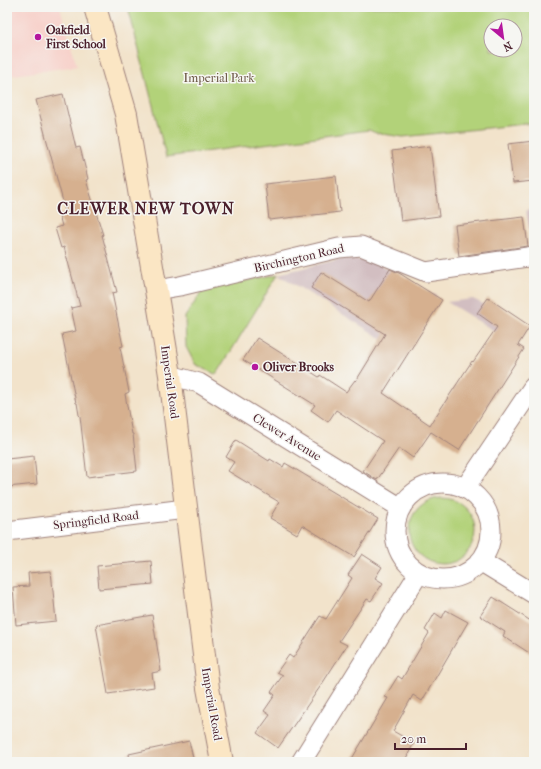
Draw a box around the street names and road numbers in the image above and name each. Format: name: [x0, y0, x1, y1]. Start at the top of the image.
street label: Birchington Road: [253, 241, 346, 275]
street label: Imperial Road: [158, 344, 182, 420]
street label: Clewer Avenue: [250, 410, 324, 464]
street label: Springfield Road: [52, 508, 140, 532]
street label: Imperial Road: [199, 666, 225, 742]

